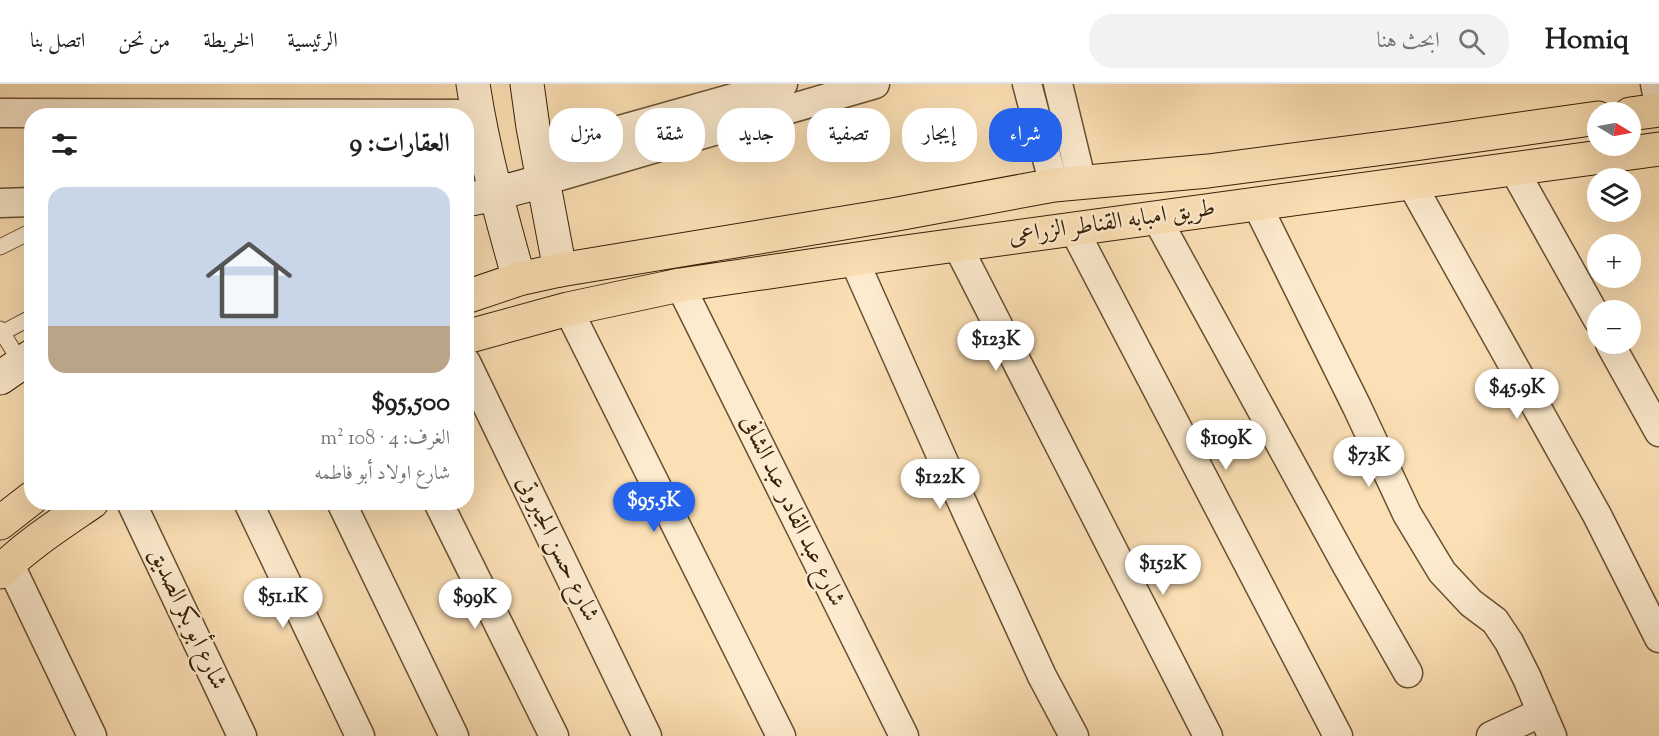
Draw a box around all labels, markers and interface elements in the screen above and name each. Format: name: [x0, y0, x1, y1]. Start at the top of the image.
search box: [1089, 14, 1509, 68]
text: Homiq: [1545, 21, 1629, 61]
icon: search: [1455, 25, 1488, 58]
text: ابحث هنا: [1377, 26, 1440, 58]
text: اتصل بنا: [30, 27, 85, 57]
text: من نحن: [118, 27, 170, 57]
text: الخريطة: [203, 27, 254, 57]
text: الرئيسية: [287, 27, 338, 57]
north arrow: [1587, 102, 1641, 156]
map controls: [1587, 102, 1641, 354]
chip: منزل: [549, 108, 623, 162]
chip: شقة: [635, 108, 705, 162]
chip: جديد: [717, 108, 795, 162]
chip: تصفية: [807, 108, 890, 162]
chip: إيجار: [902, 108, 977, 162]
chip: شراء: [989, 108, 1062, 162]
text: العقارات: 9: [349, 126, 450, 163]
icon: filters: [48, 128, 81, 161]
button: layers: [1587, 168, 1641, 222]
street label: طريق امبابه القناطر الزراعى: [1006, 192, 1218, 254]
icon: home: [195, 226, 303, 334]
button: +: [1587, 234, 1641, 288]
button: −: [1587, 300, 1641, 354]
pin: $123K: [954, 321, 1038, 372]
text: $123K: [971, 326, 1021, 355]
pin: $45.9K: [1468, 369, 1566, 420]
text: $45.9K: [1489, 374, 1545, 403]
text: $95,500: [371, 385, 450, 422]
street label: شارع عبد القادر عبد الشافى: [730, 409, 853, 613]
pin: $109K: [1184, 420, 1268, 471]
text: الغرف: 4 · 108 m²: [320, 425, 450, 454]
text: $109K: [1200, 425, 1252, 454]
pin: $73K: [1333, 437, 1405, 488]
text: $73K: [1347, 442, 1391, 471]
pin: $122K: [898, 459, 982, 510]
text: شارع اولاد أبو فاطمه: [314, 460, 450, 489]
text: $122K: [915, 464, 965, 493]
street label: شارع حسن الجبروتى: [506, 470, 607, 628]
pin: $95.5K: [605, 482, 703, 533]
text: $95.5K: [627, 487, 681, 516]
street label: شارع أبو بكر الصديق: [138, 542, 237, 696]
pin: $152K: [1121, 545, 1205, 596]
text: $152K: [1139, 550, 1187, 579]
pin: $51.1K: [234, 578, 332, 629]
pin: $99K: [439, 579, 511, 630]
text: $51.1K: [258, 583, 308, 612]
text: $99K: [453, 584, 497, 613]

